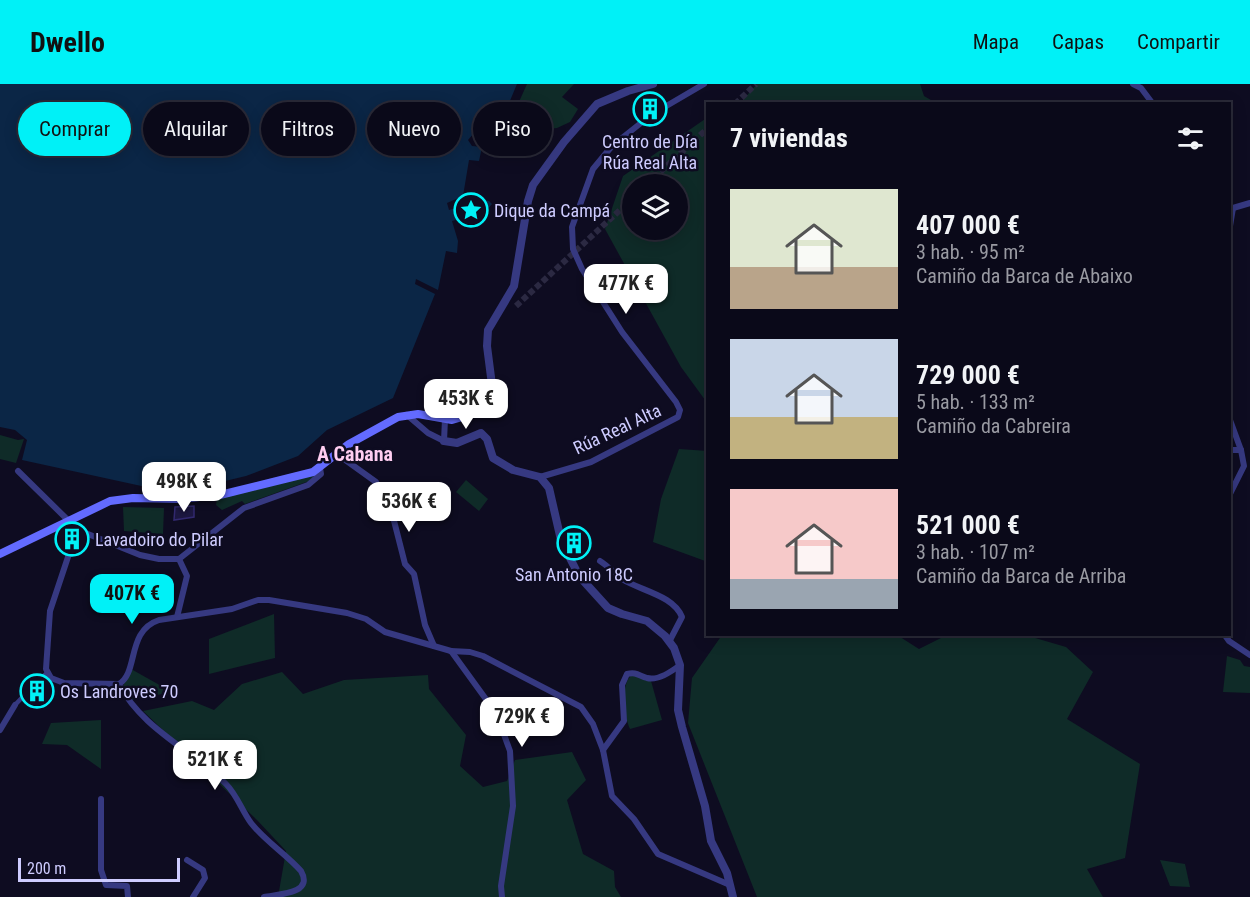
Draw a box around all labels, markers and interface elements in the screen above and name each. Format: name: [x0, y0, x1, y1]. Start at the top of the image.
text: Dwello: [30, 26, 105, 59]
text: Mapa: [973, 30, 1019, 54]
text: Capas: [1052, 30, 1104, 54]
text: Compartir: [1137, 30, 1220, 54]
building icon: Centro de Día Rúa Real Alta: [632, 91, 668, 127]
chip: Comprar: [18, 102, 131, 156]
chip: Alquilar: [143, 102, 249, 156]
chip: Filtros: [261, 102, 355, 156]
chip: Nuevo: [367, 102, 461, 156]
chip: Piso: [473, 102, 552, 156]
icon: filters: [1174, 122, 1207, 155]
text: 7 viviendas: [730, 123, 848, 153]
place label: Centro de Día Rúa Real Alta: [602, 131, 698, 173]
map controls: [622, 174, 688, 240]
button: layers: [622, 174, 688, 240]
place icon: Dique da Campá: [453, 192, 489, 228]
place label: Dique da Campá: [494, 200, 610, 221]
text: 407 000 €: [916, 210, 1020, 240]
icon: home: [778, 213, 850, 285]
text: 3 hab. · 95 m²: [916, 240, 1025, 264]
pin: 477K €: [577, 264, 675, 315]
text: Camiño da Barca de Abaixo: [916, 264, 1133, 288]
text: 477K €: [598, 271, 654, 295]
text: 729 000 €: [916, 360, 1020, 390]
icon: home: [778, 363, 850, 435]
pin: 453K €: [417, 379, 515, 430]
text: 453K €: [438, 386, 494, 410]
text: 5 hab. · 133 m²: [916, 390, 1035, 414]
street label: Rúa Real Alta: [570, 400, 664, 458]
text: Camiño da Cabreira: [916, 414, 1071, 438]
district label: A Cabana: [317, 442, 393, 466]
pin: 498K €: [135, 462, 233, 513]
text: 498K €: [156, 469, 212, 493]
pin: 536K €: [360, 482, 458, 533]
text: 536K €: [381, 489, 437, 513]
text: 521 000 €: [916, 510, 1020, 540]
icon: home: [778, 513, 850, 585]
building icon: Lavadoiro do Pilar: [54, 521, 90, 557]
building icon: San Antonio 18C: [556, 525, 592, 561]
place label: Lavadoiro do Pilar: [95, 529, 224, 550]
text: 3 hab. · 107 m²: [916, 540, 1035, 564]
place label: San Antonio 18C: [515, 564, 633, 585]
text: Camiño da Barca de Arriba: [916, 564, 1126, 588]
pin: 407K €: [83, 574, 181, 625]
text: 407K €: [104, 581, 160, 605]
building icon: Os Landroves 70: [19, 673, 55, 709]
place label: Os Landroves 70: [60, 681, 178, 702]
pin: 729K €: [473, 697, 571, 748]
text: 729K €: [494, 704, 550, 728]
pin: 521K €: [166, 740, 264, 791]
text: 521K €: [187, 747, 243, 771]
scale bar: [18, 855, 180, 882]
text: 200 m: [27, 859, 66, 878]

